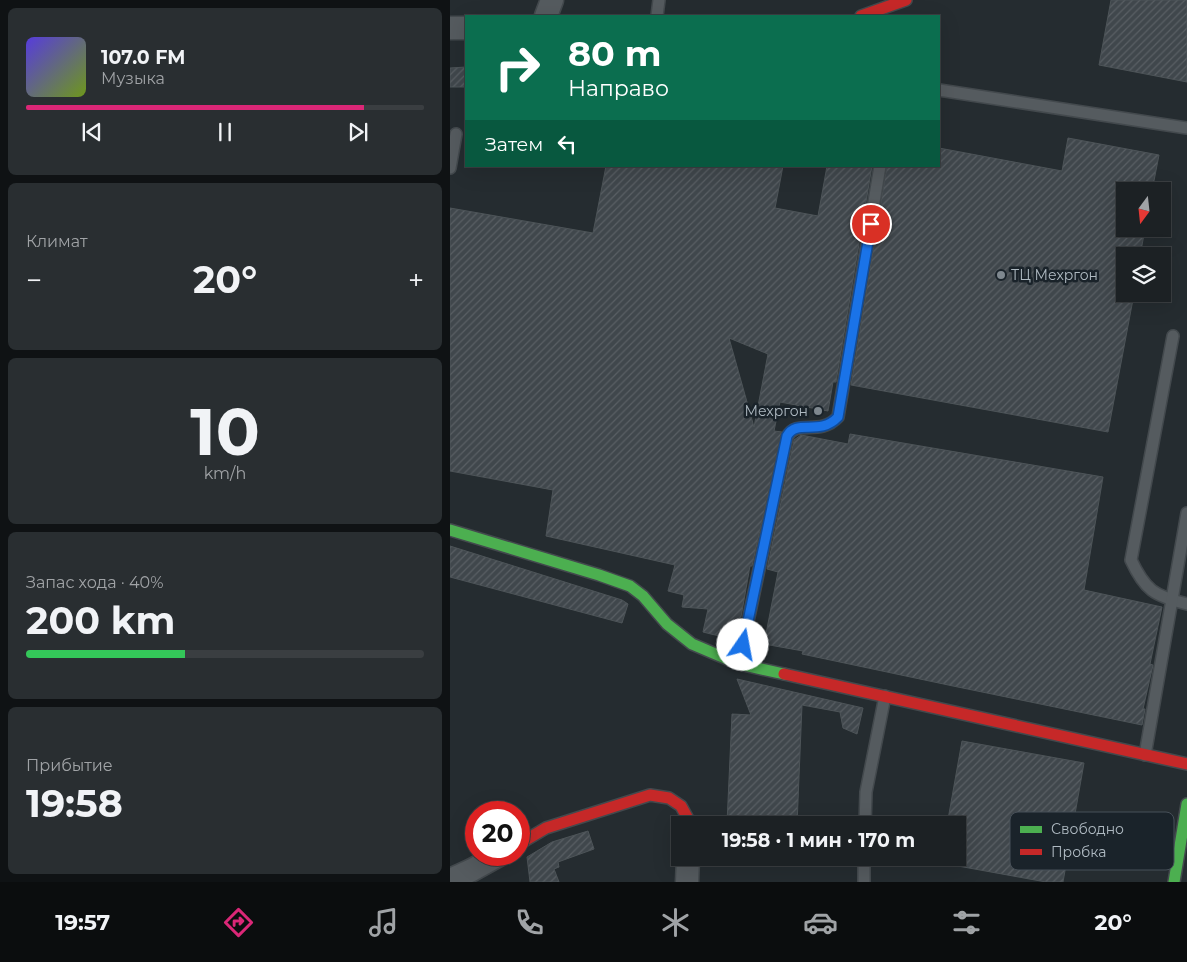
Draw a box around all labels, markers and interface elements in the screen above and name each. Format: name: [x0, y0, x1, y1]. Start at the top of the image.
text: 80 m: [568, 32, 662, 75]
icon: right: [485, 35, 550, 100]
text: 107.0 FM: [101, 46, 185, 69]
text: Музыка: [101, 69, 165, 88]
text: Направо: [568, 75, 669, 102]
icon: previous: [78, 118, 106, 146]
icon: pause: [211, 118, 239, 146]
icon: next: [344, 118, 372, 146]
icon: left: [553, 130, 581, 158]
text: Затем: [485, 133, 543, 156]
north arrow: [1116, 182, 1171, 238]
map controls: [1116, 182, 1171, 302]
pin: [850, 203, 892, 245]
icon: arrive: [857, 210, 885, 238]
text: Климат: [26, 232, 88, 251]
button: layers: [1116, 247, 1171, 302]
text: 20°: [193, 256, 257, 303]
text: −: [26, 263, 42, 297]
text: +: [408, 263, 424, 297]
place label: ТЦ Мехргон: [1011, 266, 1098, 284]
marker: ТЦ Мехргон: [995, 269, 1007, 281]
text: 10: [190, 392, 260, 471]
place label: Мехргон: [744, 402, 808, 420]
marker: Мехргон: [812, 405, 824, 417]
text: km/h: [204, 464, 246, 483]
text: Запас хода · 40%: [26, 573, 163, 592]
text: 200 km: [26, 597, 175, 644]
position arrow: [716, 618, 768, 670]
text: Прибытие: [26, 756, 113, 775]
text: 19:58: [26, 780, 123, 827]
speed limit sign: 20: [465, 801, 530, 866]
legend: [1010, 812, 1174, 870]
text: Свободно: [1051, 820, 1124, 838]
text: 19:58 · 1 мин · 170 m: [722, 829, 915, 852]
text: Пробка: [1051, 843, 1106, 861]
icon: directions: [221, 905, 256, 940]
icon: music: [366, 905, 401, 940]
icon: phone: [512, 905, 547, 940]
icon: climate: [658, 905, 693, 940]
icon: car: [803, 905, 838, 940]
icon: filters: [949, 905, 984, 940]
text: 19:57: [55, 909, 110, 936]
text: 20°: [1095, 909, 1132, 936]

